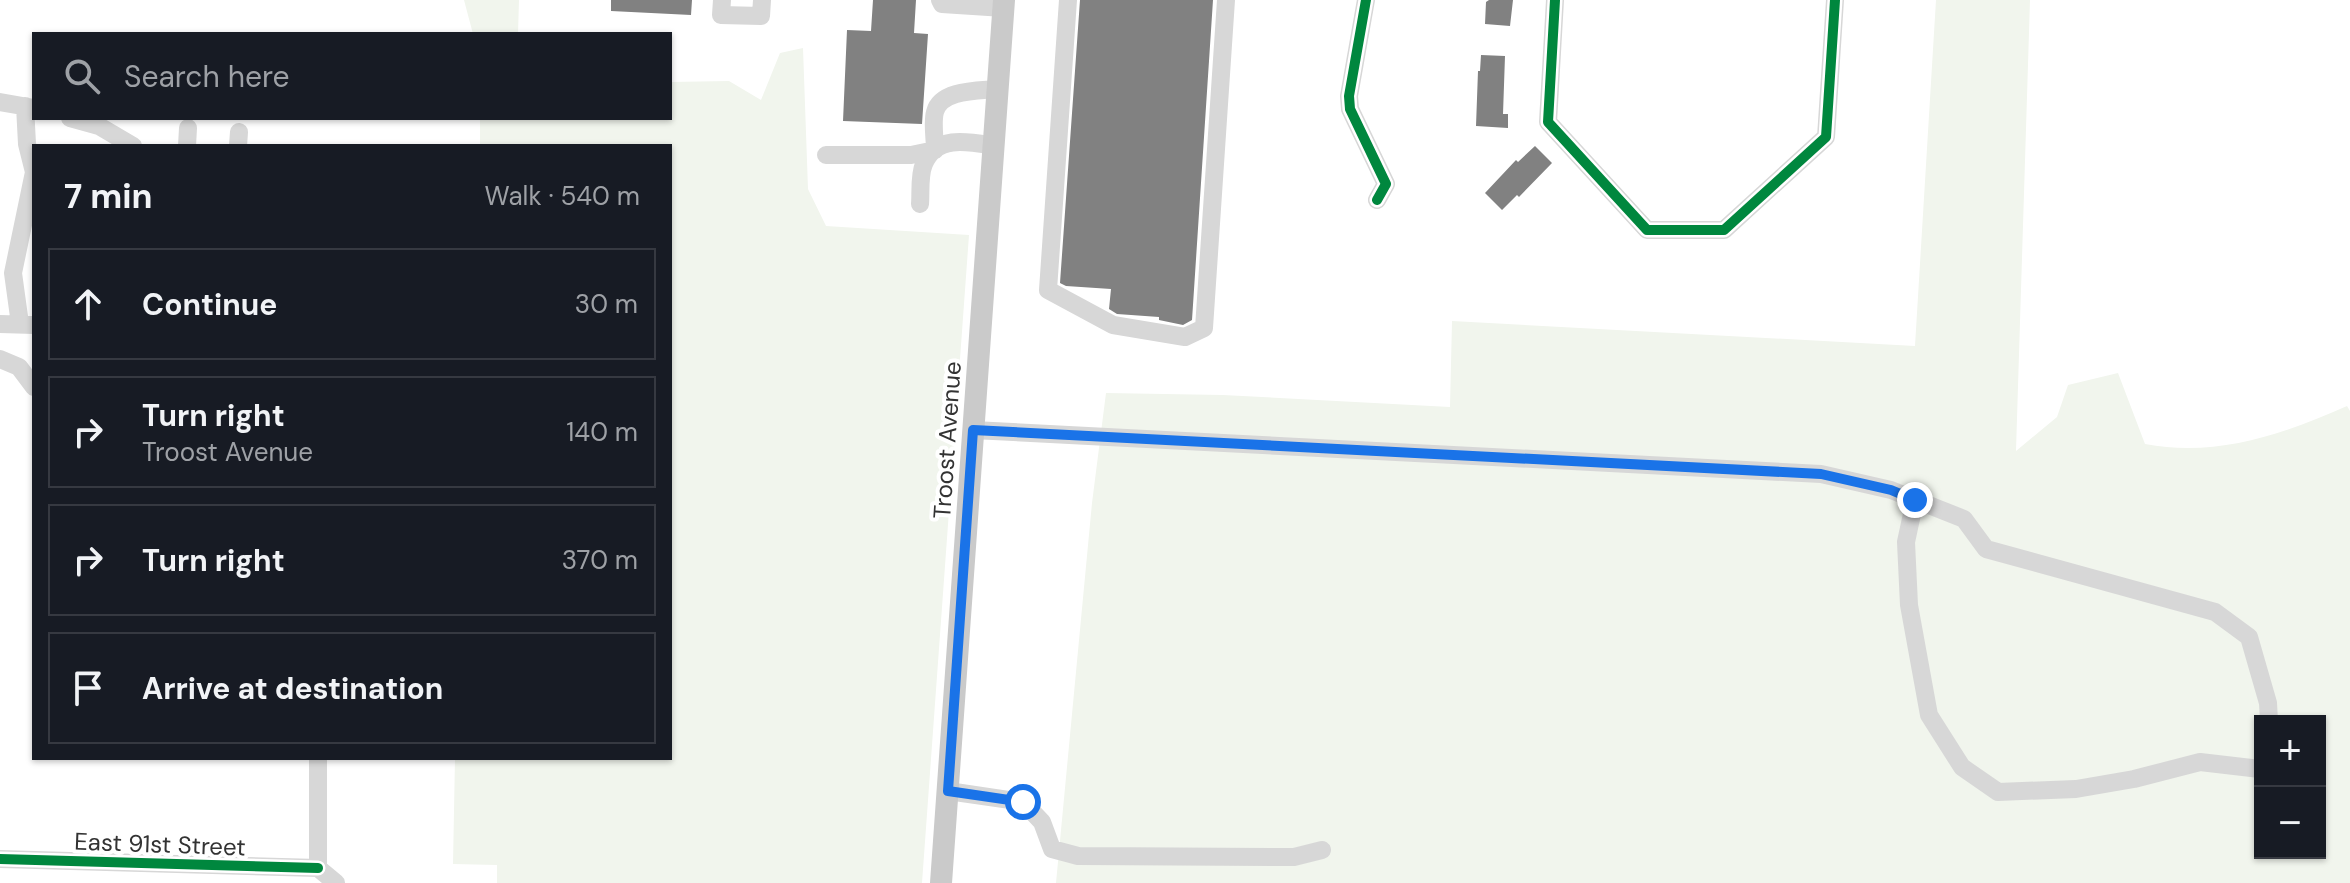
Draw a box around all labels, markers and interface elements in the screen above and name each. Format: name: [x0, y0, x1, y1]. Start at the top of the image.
search box: [32, 32, 672, 120]
icon: search: [60, 54, 104, 98]
text: Search here: [124, 57, 290, 96]
text: 7 min: [64, 174, 153, 219]
text: Walk · 540 m: [485, 179, 640, 213]
icon: ahead: [66, 282, 110, 326]
text: Continue: [142, 285, 277, 324]
text: 30 m: [575, 287, 638, 321]
street label: Troost Avenue: [926, 360, 968, 520]
text: Turn right: [142, 396, 285, 435]
icon: right: [66, 410, 110, 454]
text: 140 m: [566, 415, 638, 449]
text: Troost Avenue: [142, 435, 313, 469]
route end: [1897, 482, 1933, 518]
icon: right: [66, 538, 110, 582]
text: Turn right: [142, 541, 285, 580]
text: 370 m: [562, 543, 638, 577]
icon: arrive: [66, 666, 110, 710]
text: Arrive at destination: [142, 669, 443, 708]
map controls: [2254, 715, 2326, 859]
button: +: [2254, 715, 2326, 787]
route start: [1005, 784, 1041, 820]
button: −: [2254, 787, 2326, 859]
street label: East 91st Street: [74, 826, 246, 862]

